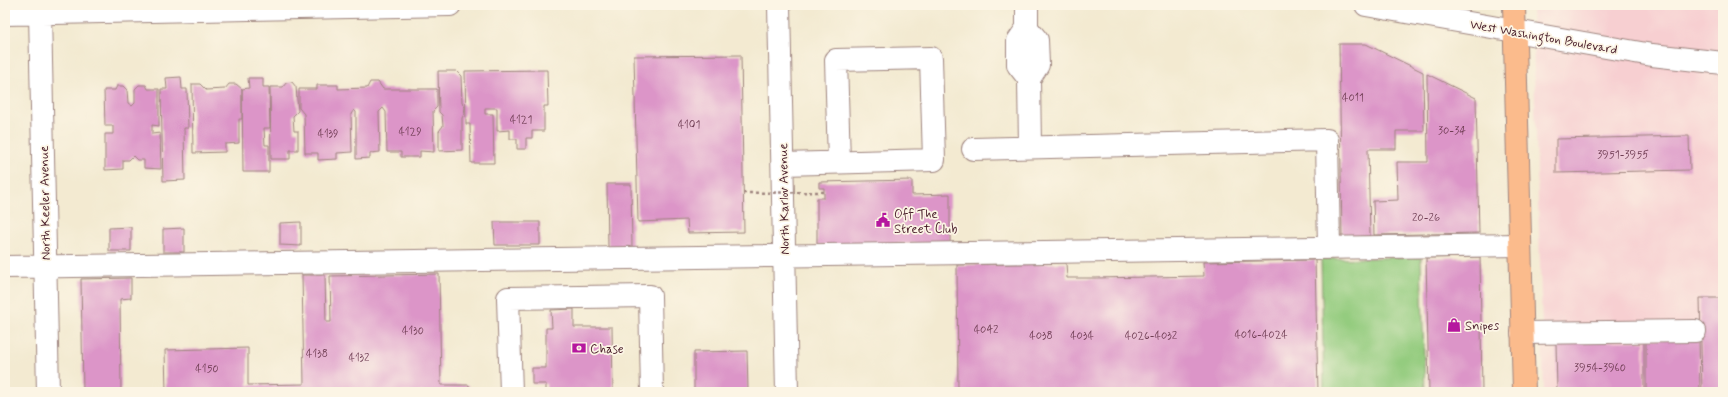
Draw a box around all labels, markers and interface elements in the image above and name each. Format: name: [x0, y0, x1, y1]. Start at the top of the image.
street label: West Washington Boulevard: [1468, 16, 1619, 61]
house number: 4011: [1342, 91, 1364, 105]
house number: 4121: [510, 113, 532, 127]
house number: 4101: [678, 118, 700, 132]
house number: 30-34: [1438, 124, 1466, 138]
house number: 4129: [398, 125, 422, 139]
house number: 4139: [317, 127, 339, 141]
street label: North Karlov Avenue: [775, 143, 794, 255]
street label: North Keeler Avenue: [36, 145, 55, 260]
house number: 3951-3955: [1597, 148, 1649, 162]
place label: Off The Street Club: [894, 206, 957, 238]
house number: 20-26: [1412, 211, 1440, 225]
public building icon: Off The Street Club: [875, 212, 891, 228]
shop icon: Snipes: [1446, 317, 1462, 333]
place label: Snipes: [1465, 318, 1499, 335]
house number: 4042: [974, 323, 999, 337]
house number: 4130: [402, 324, 424, 338]
house number: 4016-4024: [1234, 328, 1288, 342]
house number: 4038: [1029, 329, 1053, 343]
house number: 4034: [1070, 329, 1094, 343]
house number: 4026-4032: [1125, 329, 1178, 343]
bank icon: Chase: [571, 340, 587, 356]
place label: Chase: [590, 341, 624, 358]
house number: 4138: [306, 347, 328, 361]
house number: 4132: [348, 351, 370, 365]
house number: 3954-3960: [1574, 361, 1626, 375]
house number: 4150: [195, 362, 219, 376]

